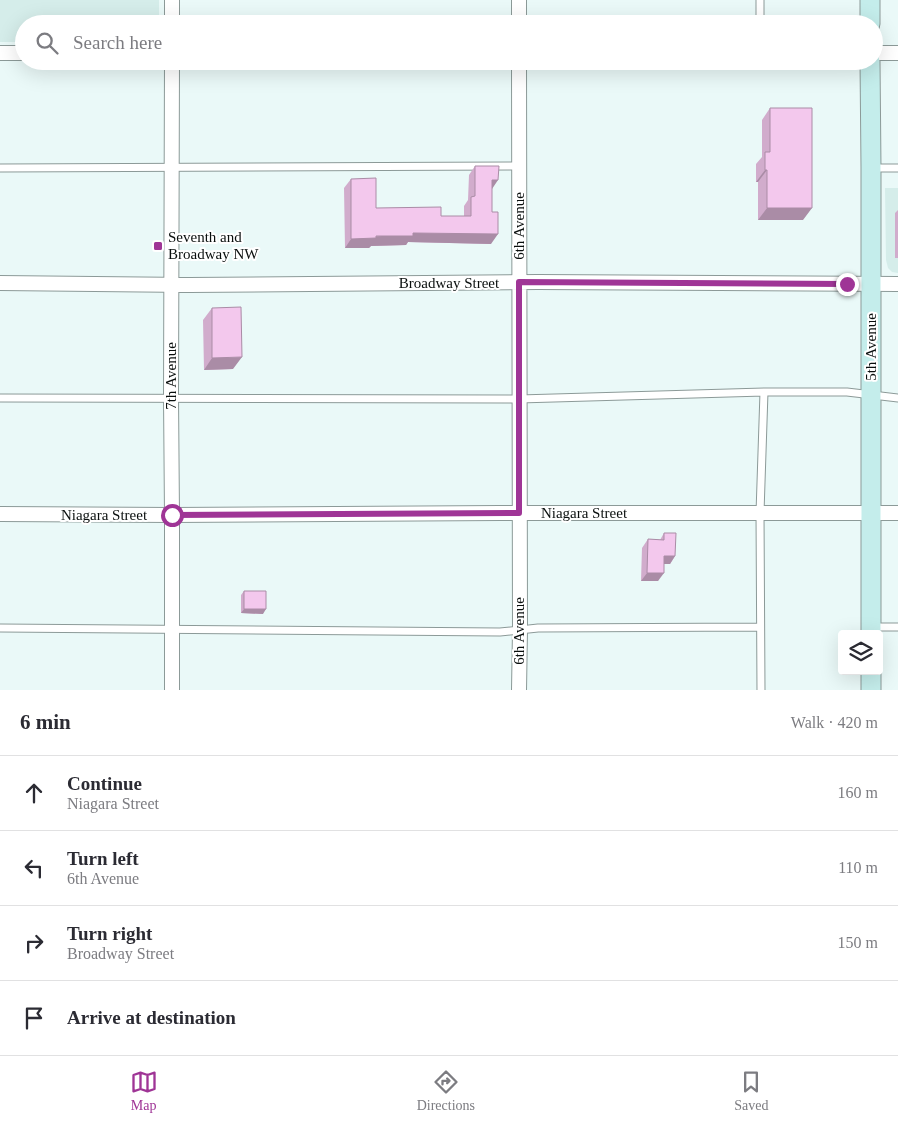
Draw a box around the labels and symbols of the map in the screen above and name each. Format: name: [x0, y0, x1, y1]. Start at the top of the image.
street label: 6th Avenue: [511, 192, 527, 260]
place label: Seventh and Broadway NW: [168, 229, 259, 262]
marker: Seventh and Broadway NW: [152, 240, 164, 252]
route end: [836, 273, 859, 296]
street label: Broadway Street: [399, 275, 500, 291]
street label: 5th Avenue: [863, 313, 879, 381]
street label: 7th Avenue: [163, 342, 179, 410]
route start: [161, 504, 184, 527]
street label: Niagara Street: [541, 505, 628, 521]
street label: Niagara Street: [61, 507, 148, 523]
street label: 6th Avenue: [511, 597, 527, 665]

